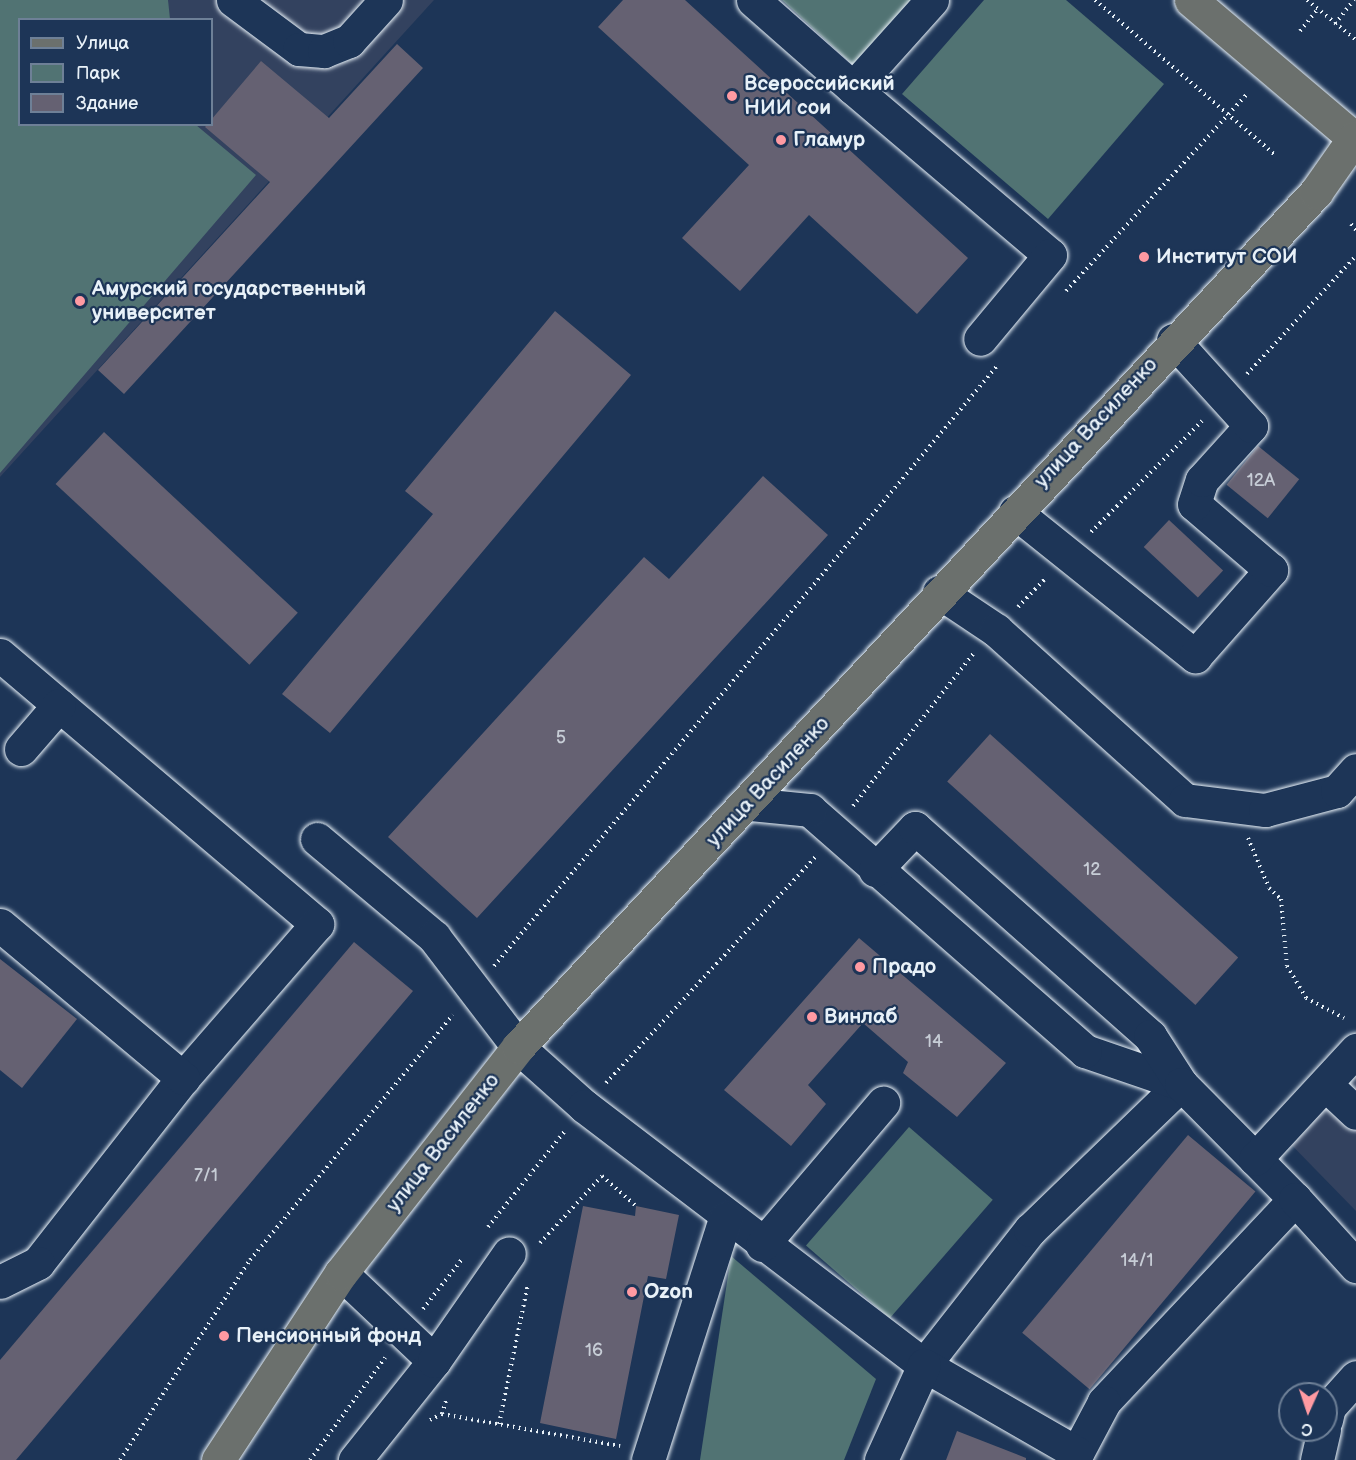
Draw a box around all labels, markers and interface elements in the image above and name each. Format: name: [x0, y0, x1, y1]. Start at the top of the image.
legend: [18, 18, 213, 126]
text: Улица: [76, 33, 129, 54]
text: Парк: [76, 63, 120, 84]
place label: Всероссийский НИИ сои: [744, 71, 895, 121]
marker: Всероссийский НИИ сои: [725, 89, 739, 103]
text: Здание: [76, 93, 138, 114]
place label: Гламур: [793, 127, 865, 153]
marker: Гламур: [774, 133, 788, 147]
place label: Институт СОИ: [1156, 244, 1298, 270]
marker: Институт СОИ: [1137, 250, 1151, 264]
place label: Амурский государственный университет: [92, 276, 366, 326]
marker: Амурский государственный университет: [73, 294, 87, 308]
street label: улица Василенко: [1029, 353, 1163, 493]
house number: 12А: [1247, 470, 1275, 492]
street label: улица Василенко: [701, 712, 835, 852]
house number: 5: [556, 727, 566, 749]
house number: 12: [1083, 859, 1101, 881]
place label: Прадо: [872, 954, 936, 980]
marker: Прадо: [853, 960, 867, 974]
place label: Винлаб: [824, 1004, 898, 1030]
marker: Винлаб: [805, 1010, 819, 1024]
house number: 14: [925, 1031, 943, 1053]
street label: улица Василенко: [381, 1069, 505, 1217]
house number: 7/1: [194, 1165, 218, 1187]
house number: 14/1: [1120, 1250, 1154, 1272]
place label: Ozon: [644, 1279, 693, 1305]
marker: Ozon: [625, 1285, 639, 1299]
place label: Пенсионный фонд: [236, 1323, 421, 1349]
marker: Пенсионный фонд: [217, 1329, 231, 1343]
house number: 16: [585, 1340, 603, 1362]
north arrow: [1278, 1382, 1338, 1442]
text: С: [1301, 1419, 1313, 1438]

